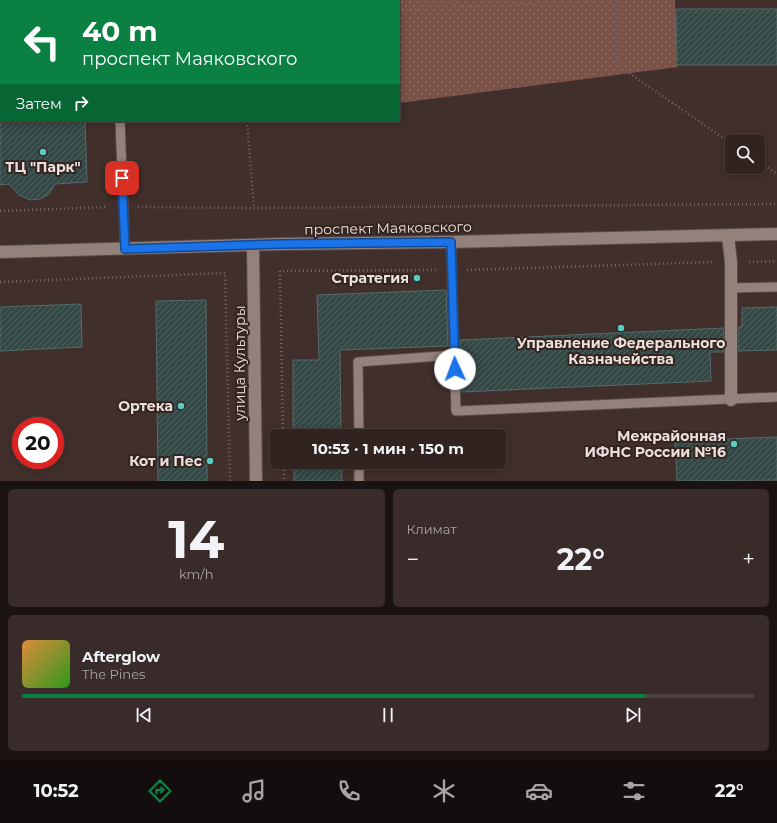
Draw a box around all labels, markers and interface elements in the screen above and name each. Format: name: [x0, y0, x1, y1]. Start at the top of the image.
text: 40 m: [82, 14, 158, 48]
icon: left: [16, 16, 68, 68]
text: проспект Маяковского: [82, 48, 297, 70]
icon: right: [70, 92, 92, 114]
text: Затем: [16, 94, 62, 113]
map controls: [725, 134, 765, 174]
button: search: [725, 134, 765, 174]
marker: ТЦ "Парк": [38, 147, 48, 157]
place label: ТЦ "Парк": [5, 158, 81, 176]
pin: [105, 161, 139, 195]
icon: arrive: [111, 167, 133, 189]
street label: проспект Маяковского: [304, 218, 472, 238]
place label: Стратегия: [331, 269, 409, 287]
marker: Стратегия: [412, 273, 422, 283]
street label: улица Культуры: [231, 305, 249, 422]
marker: Управление Федерального Казначейства: [616, 323, 626, 333]
place label: Управление Федерального Казначейства: [517, 334, 725, 368]
position arrow: [434, 348, 476, 390]
place label: Ортека: [118, 397, 173, 415]
marker: Ортека: [176, 401, 186, 411]
speed limit sign: 20: [12, 417, 64, 469]
place label: Межрайонная ИФНС России №16: [584, 427, 726, 461]
text: 10:53 · 1 мин · 150 m: [312, 439, 464, 458]
marker: Межрайонная ИФНС России №16: [729, 439, 739, 449]
place label: Кот и Пес: [129, 452, 203, 470]
marker: Кот и Пес: [205, 456, 215, 466]
text: 14: [168, 508, 224, 571]
text: Климат: [407, 521, 457, 537]
text: 22°: [557, 541, 605, 578]
text: −: [407, 546, 419, 573]
text: +: [742, 546, 755, 573]
text: km/h: [179, 566, 214, 582]
text: Afterglow: [82, 647, 160, 666]
text: The Pines: [82, 666, 145, 682]
icon: previous: [133, 704, 155, 726]
icon: pause: [377, 704, 399, 726]
icon: next: [622, 704, 644, 726]
icon: directions: [146, 777, 174, 805]
icon: music: [240, 777, 268, 805]
icon: phone: [335, 777, 363, 805]
icon: climate: [430, 777, 458, 805]
icon: car: [525, 777, 553, 805]
icon: filters: [620, 777, 648, 805]
text: 10:52: [33, 780, 79, 802]
text: 22°: [715, 780, 744, 802]

